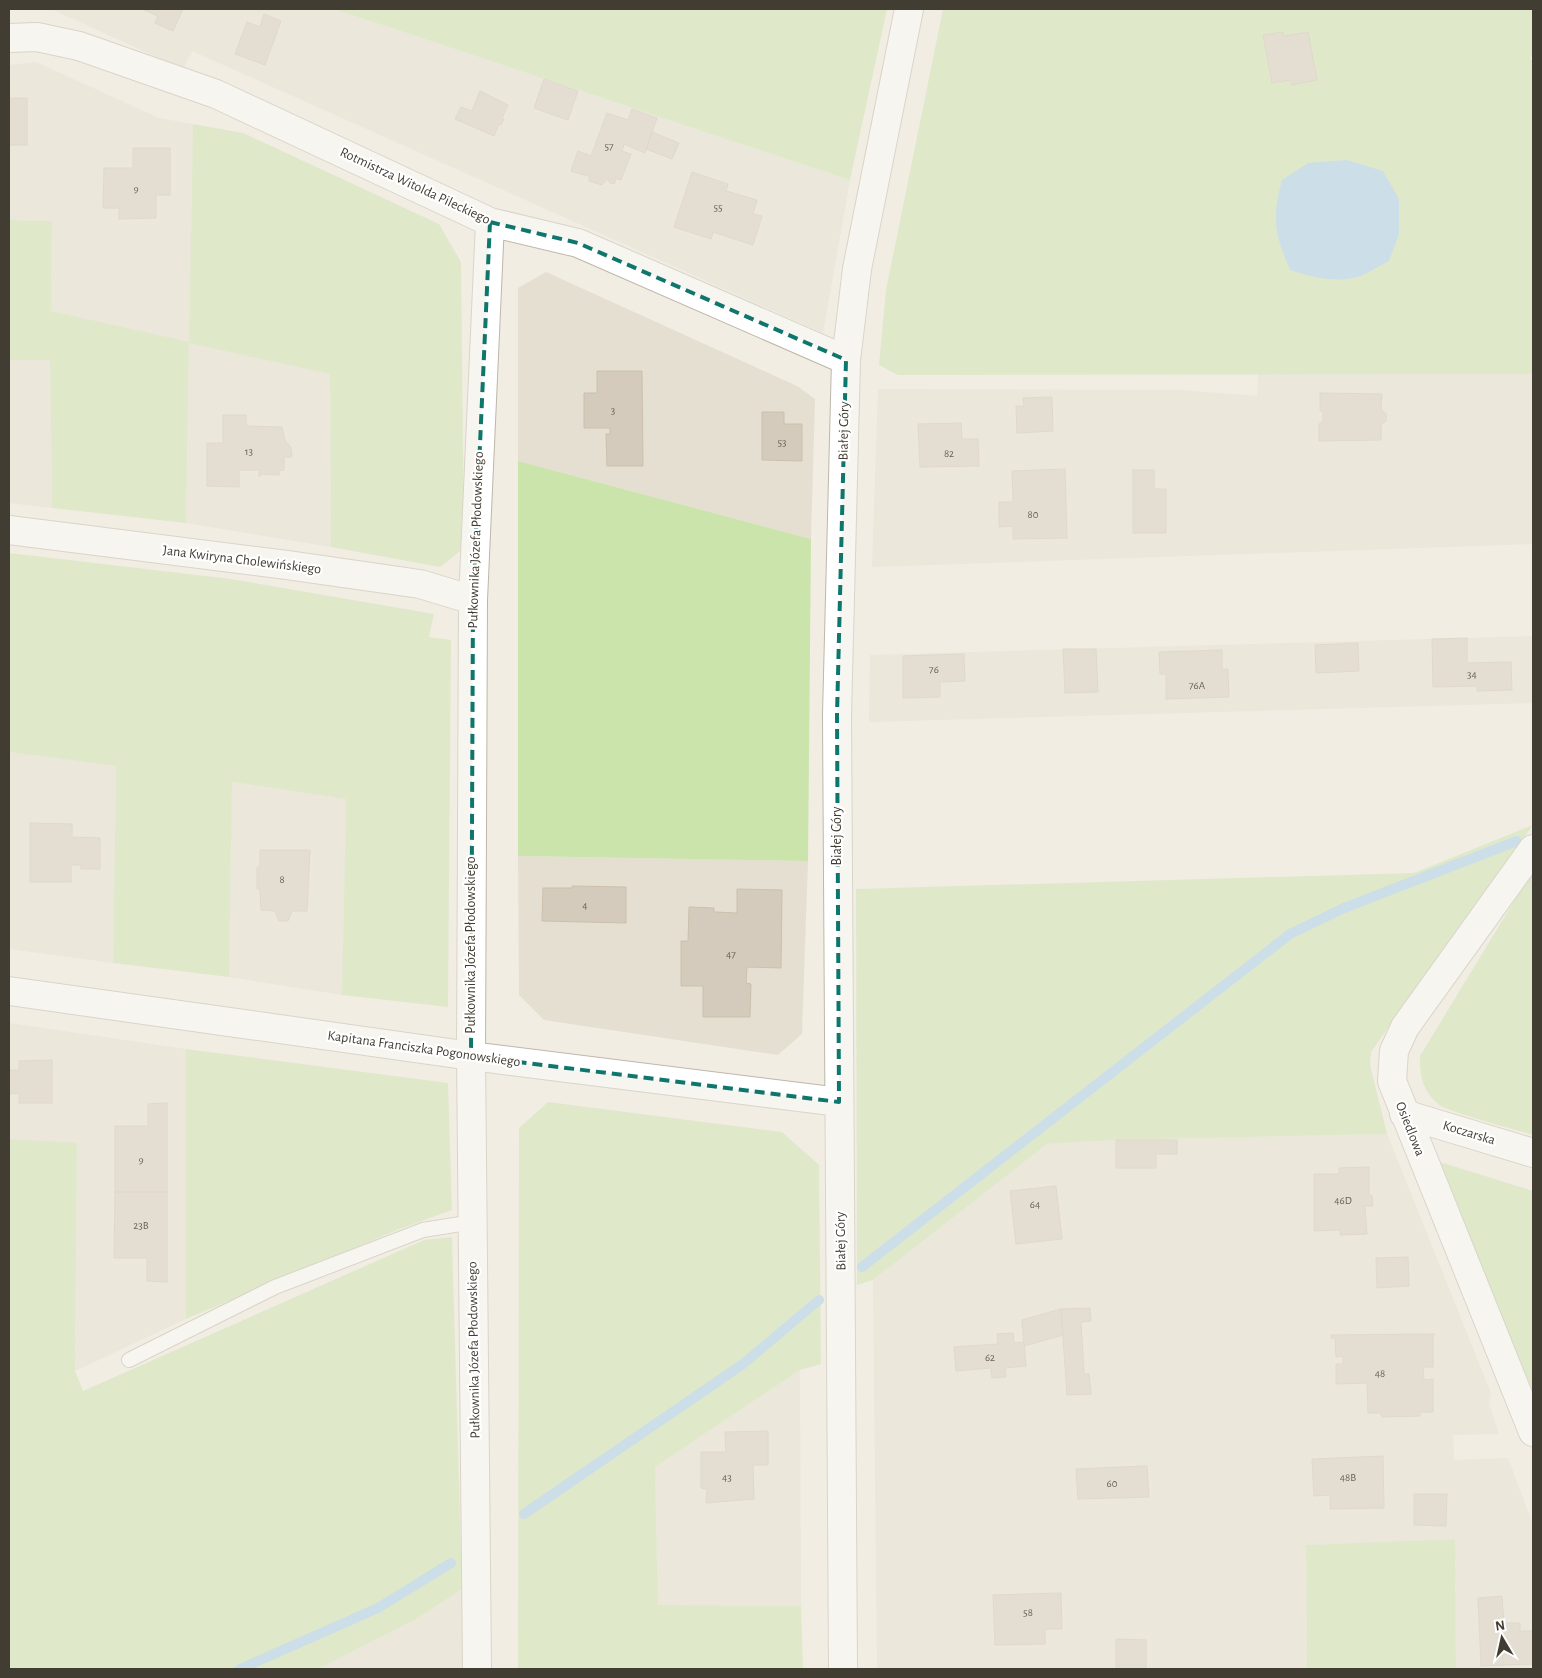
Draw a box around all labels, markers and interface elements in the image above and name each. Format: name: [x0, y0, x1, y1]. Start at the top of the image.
house number: 57: [604, 141, 614, 152]
street label: Rotmistrza Witolda Pileckiego: [338, 145, 492, 227]
house number: 9: [133, 183, 139, 194]
house number: 55: [713, 202, 723, 213]
street label: Białej Góry: [836, 401, 852, 461]
house number: 3: [611, 405, 616, 416]
house number: 53: [777, 437, 787, 448]
house number: 13: [245, 446, 254, 457]
house number: 82: [944, 448, 954, 459]
street label: Pułkownika Józefa Płodowskiego: [466, 451, 486, 629]
house number: 80: [1027, 509, 1039, 520]
street label: Jana Kwiryna Cholewińskiego: [162, 543, 322, 577]
house number: 76: [929, 664, 939, 675]
house number: 34: [1467, 669, 1477, 680]
house number: 76A: [1189, 680, 1206, 691]
street label: Białej Góry: [830, 806, 844, 866]
street label: Pułkownika Józefa Płodowskiego: [464, 856, 478, 1034]
house number: 8: [279, 874, 285, 885]
house number: 4: [582, 900, 588, 911]
house number: 47: [726, 949, 736, 960]
street label: Kapitana Franciszka Pogonowskiego: [327, 1029, 522, 1070]
street label: Osiedlowa: [1393, 1100, 1427, 1159]
street label: Koczarska: [1441, 1118, 1497, 1148]
house number: 9: [138, 1154, 144, 1165]
house number: 46D: [1334, 1195, 1352, 1206]
house number: 64: [1030, 1199, 1040, 1210]
street label: Białej Góry: [833, 1211, 849, 1271]
house number: 23B: [133, 1220, 149, 1231]
street label: Pułkownika Józefa Płodowskiego: [465, 1261, 483, 1439]
house number: 62: [985, 1352, 995, 1363]
house number: 48: [1375, 1368, 1385, 1379]
house number: 43: [722, 1472, 732, 1483]
house number: 48B: [1340, 1472, 1356, 1483]
house number: 60: [1107, 1478, 1118, 1489]
house number: 58: [1023, 1607, 1033, 1618]
north arrow: [1477, 1613, 1527, 1663]
text: N: [1494, 1618, 1506, 1634]

